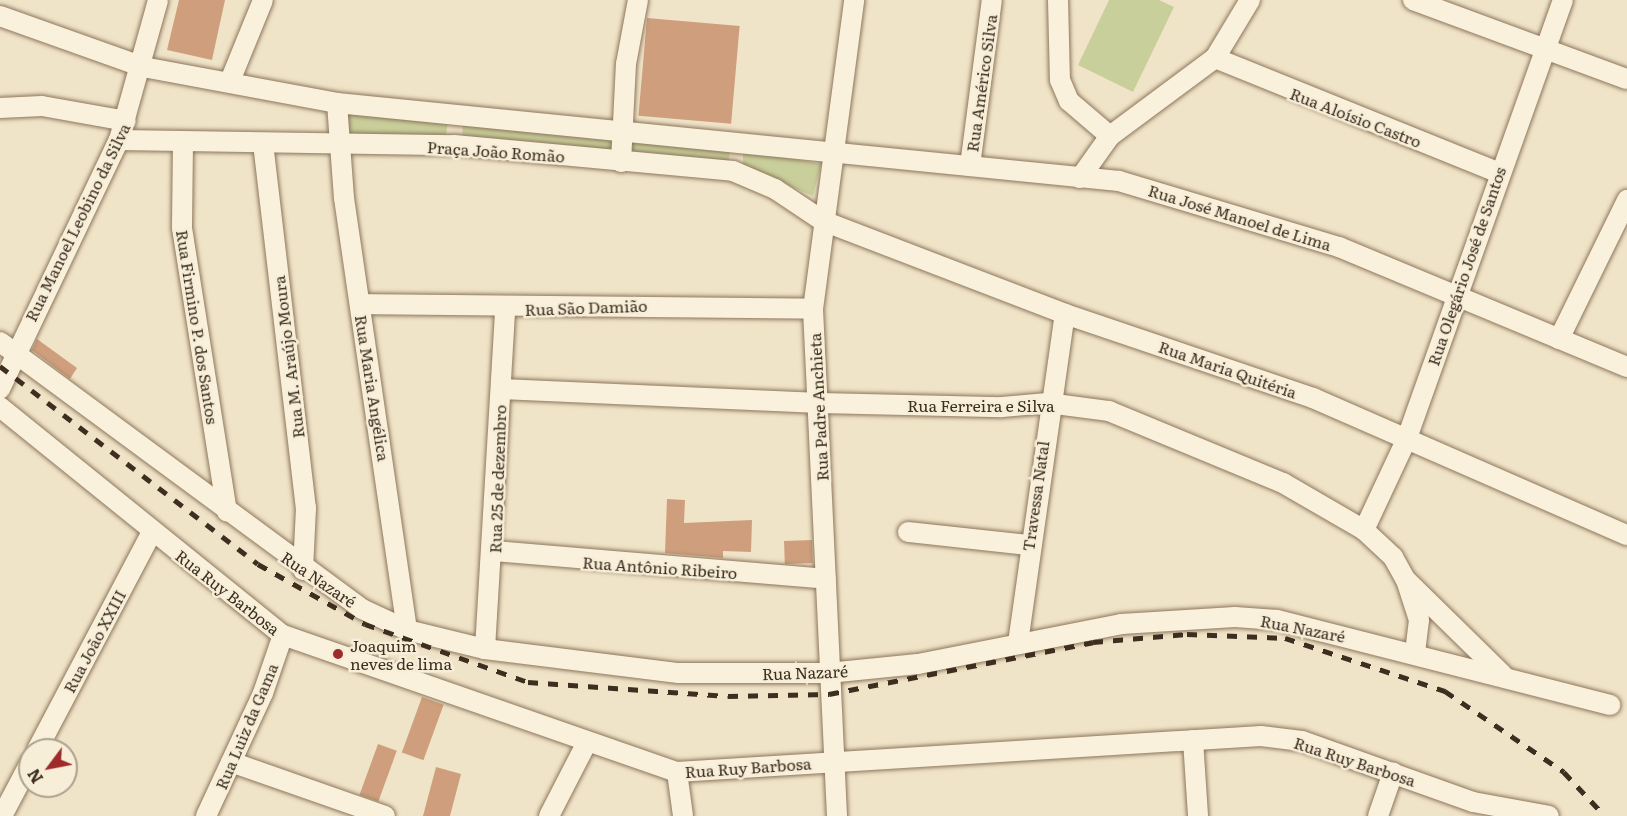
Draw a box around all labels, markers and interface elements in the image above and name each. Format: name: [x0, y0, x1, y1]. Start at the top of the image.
street label: Rua Américo Silva: [962, 13, 1000, 153]
street label: Rua Aloísio Castro: [1288, 83, 1424, 151]
street label: Rua Manoel Leobino da Silva: [21, 120, 133, 324]
street label: Praça João Romão: [426, 137, 566, 165]
street label: Rua Olegário José de Santos: [1423, 164, 1509, 368]
street label: Rua José Manoel de Lima: [1146, 180, 1334, 254]
street label: Rua Firmino P. dos Santos: [173, 229, 223, 425]
street label: Rua M. Araújo Moura: [268, 275, 308, 439]
street label: Rua São Damião: [524, 295, 648, 319]
street label: Rua Maria Angélica: [352, 314, 394, 462]
street label: Rua Padre Anchieta: [805, 332, 831, 482]
street label: Rua Maria Quitéria: [1156, 336, 1300, 402]
street label: Rua Ferreira e Silva: [907, 395, 1055, 415]
street label: Rua 25 de dezembro: [485, 404, 509, 554]
street label: Travessa Natal: [1018, 440, 1052, 552]
street label: Rua Ruy Barbosa: [172, 545, 284, 639]
street label: Rua Nazaré: [278, 547, 360, 611]
street label: Rua Antônio Ribeiro: [582, 552, 738, 582]
street label: Rua João XXIII: [59, 586, 129, 696]
street label: Rua Nazaré: [1259, 610, 1347, 646]
place label: Joaquim neves de lima: [350, 635, 452, 673]
marker: Joaquim neves de lima: [331, 647, 345, 661]
street label: Rua Luiz da Gama: [211, 660, 281, 792]
street label: Rua Nazaré: [762, 661, 848, 683]
street label: Rua Ruy Barbosa: [1292, 732, 1418, 790]
north arrow: [18, 738, 78, 798]
street label: Rua Ruy Barbosa: [684, 753, 812, 781]
text: N: [21, 764, 48, 789]

